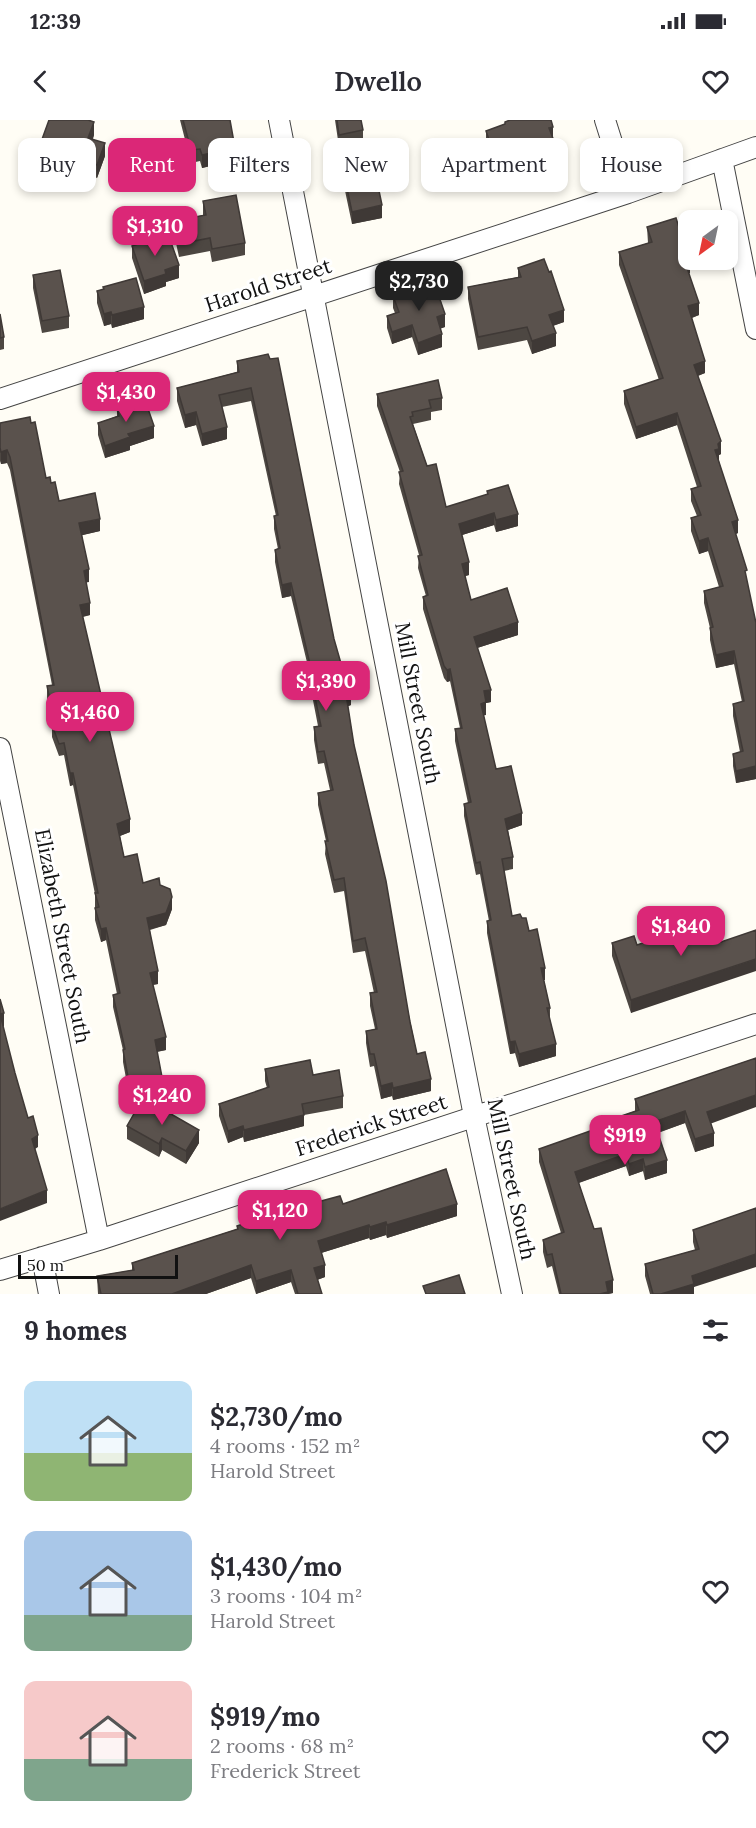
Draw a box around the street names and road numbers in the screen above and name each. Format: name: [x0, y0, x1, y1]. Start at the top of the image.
street label: Harold Street: [201, 252, 336, 318]
street label: Mill Street South: [389, 620, 447, 786]
street label: Elizabeth Street South: [29, 826, 97, 1046]
street label: Frederick Street: [292, 1087, 451, 1162]
street label: Mill Street South: [482, 1096, 542, 1262]

